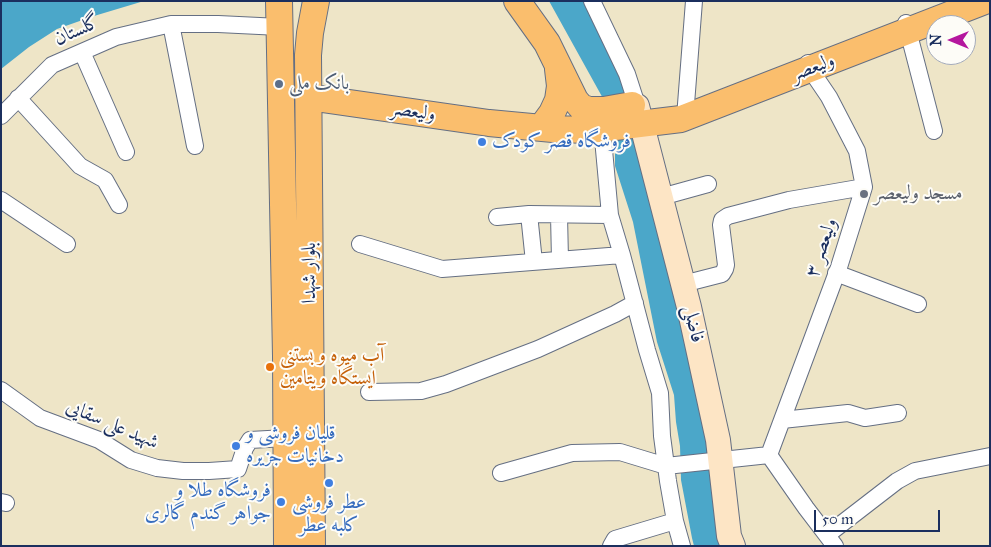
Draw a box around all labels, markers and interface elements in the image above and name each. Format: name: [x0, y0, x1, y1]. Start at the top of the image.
street label: گلستان: [50, 10, 104, 52]
north arrow: [926, 15, 976, 65]
text: N: [928, 34, 945, 46]
street label: ولیعصر: [788, 49, 838, 87]
place label: بانک ملی: [289, 72, 349, 96]
marker: بانک ملی: [273, 78, 285, 90]
street label: ولیعصر: [389, 97, 437, 127]
place label: فروشگاه قصر کودک: [492, 130, 631, 154]
marker: فروشگاه قصر کودک: [476, 136, 488, 148]
place label: مسجد ولیعصر: [874, 182, 963, 206]
marker: مسجد ولیعصر: [858, 188, 870, 200]
street label: ولیعصر ۳: [801, 215, 843, 281]
street label: بلوار شهدا: [298, 242, 322, 304]
street label: فاضلی: [677, 303, 709, 345]
place label: آب میوه و بستنی ایستگاه ویتامین: [280, 344, 384, 391]
marker: آب میوه و بستنی ایستگاه ویتامین: [264, 361, 276, 373]
street label: شهید علی سقایی: [62, 395, 162, 455]
place label: قلیان فروشی و دخانیات جزیره: [246, 422, 344, 469]
marker: قلیان فروشی و دخانیات جزیره: [230, 440, 242, 452]
marker: عطر فروشی کلبه عطر: [323, 477, 335, 489]
place label: فروشگاه طلا و جواهر گندم گالری: [145, 479, 271, 526]
place label: عطر فروشی کلبه عطر: [292, 491, 366, 538]
marker: فروشگاه طلا و جواهر گندم گالری: [275, 496, 287, 508]
scale bar: [816, 500, 942, 532]
text: 50 m: [822, 510, 854, 528]

